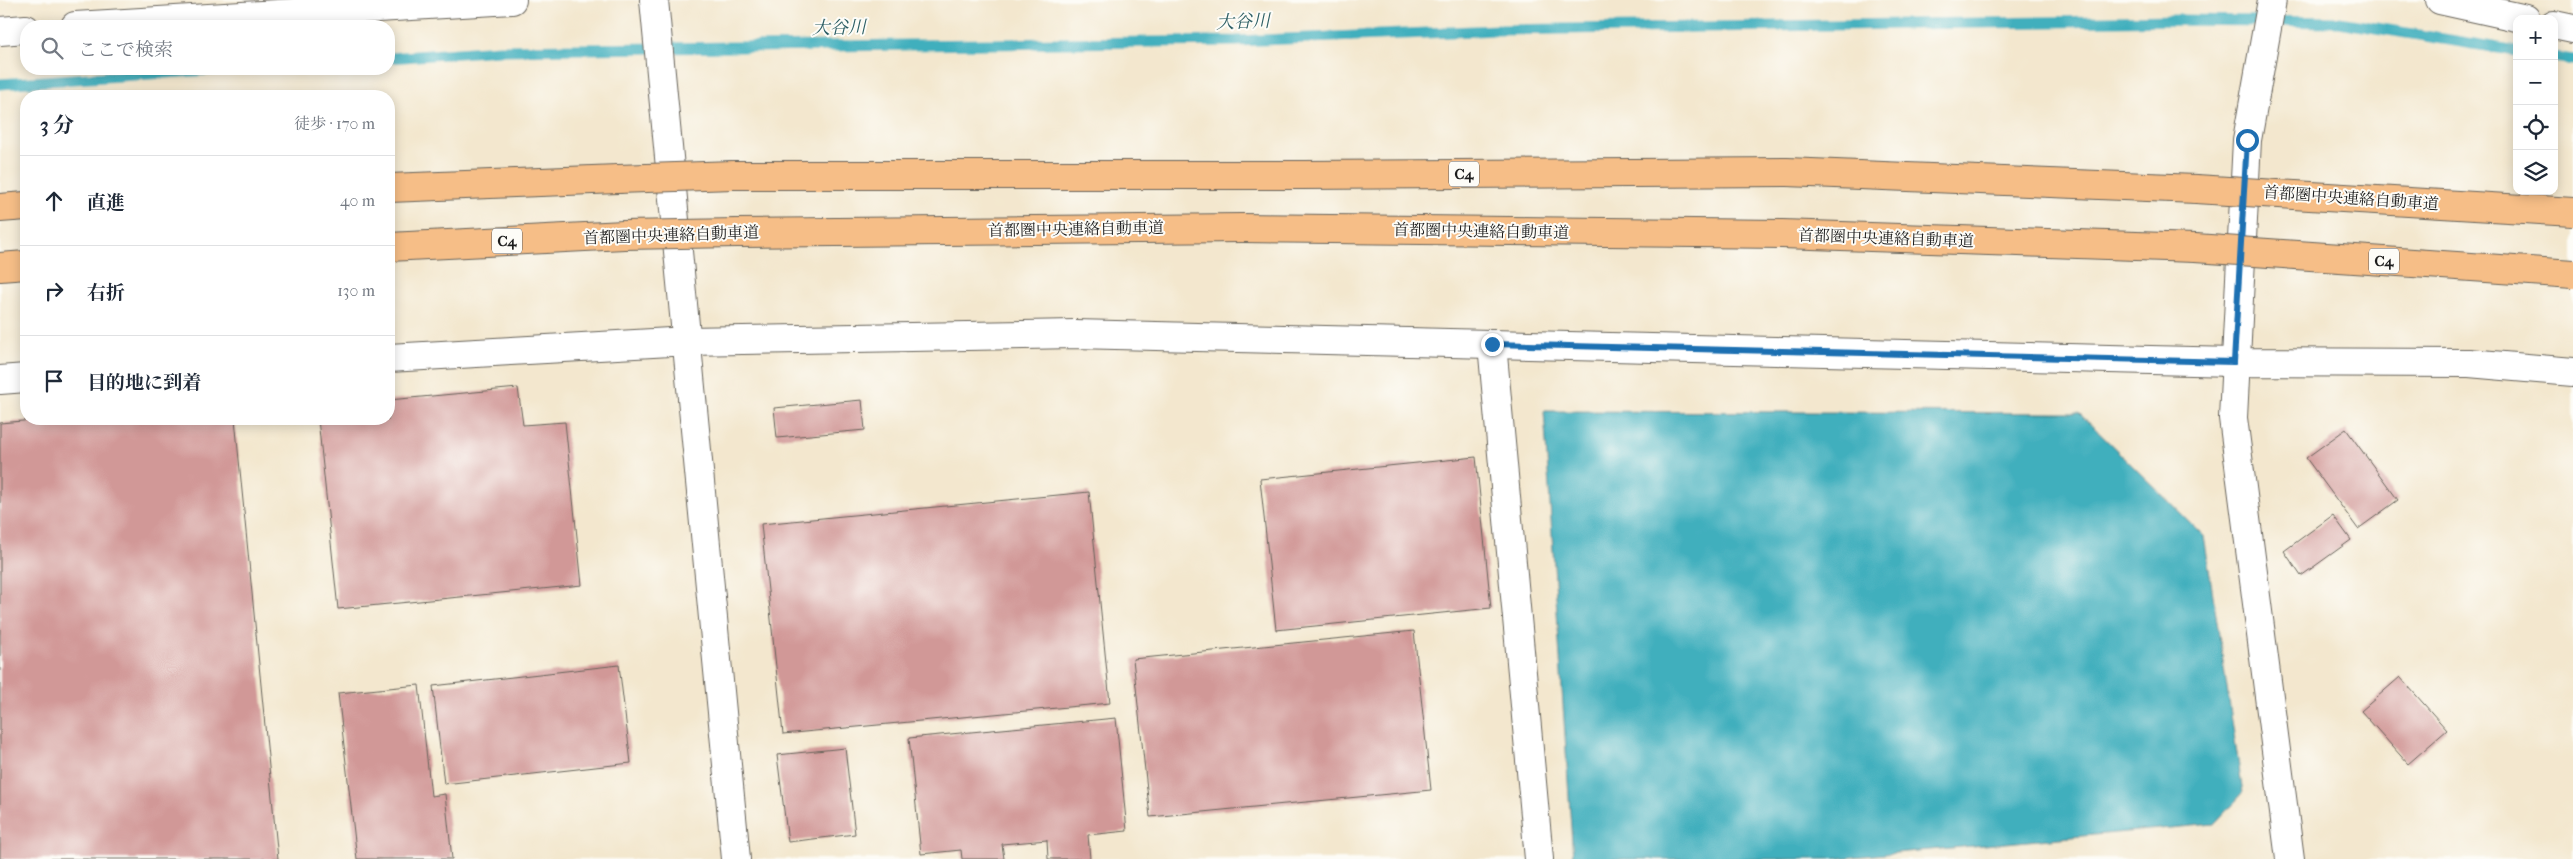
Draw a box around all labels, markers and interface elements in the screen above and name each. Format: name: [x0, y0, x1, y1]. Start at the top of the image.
water label: 大谷川: [1216, 10, 1272, 33]
map controls: [2513, 15, 2558, 195]
button: +: [2513, 15, 2558, 60]
water label: 大谷川: [812, 17, 868, 39]
search box: [20, 20, 395, 75]
icon: search: [38, 34, 66, 62]
text: ここで検索: [78, 39, 173, 61]
button: −: [2513, 60, 2558, 105]
button: locate: [2513, 105, 2558, 150]
text: 3 分: [40, 113, 74, 137]
text: 徒歩 · 170 m: [294, 114, 375, 133]
route start: [2236, 129, 2259, 152]
button: layers: [2513, 150, 2558, 195]
road number: C4: [1449, 162, 1479, 186]
street label: 首都圏中央連絡自動車道: [2263, 182, 2439, 214]
icon: ahead: [40, 187, 68, 215]
text: 40 m: [340, 191, 375, 210]
text: 直進: [87, 192, 125, 214]
street label: 首都圏中央連絡自動車道: [988, 218, 1164, 240]
street label: 首都圏中央連絡自動車道: [1393, 220, 1569, 242]
street label: 首都圏中央連絡自動車道: [583, 222, 759, 248]
street label: 首都圏中央連絡自動車道: [1798, 225, 1974, 251]
road number: C4: [492, 228, 522, 254]
road number: C4: [2369, 248, 2399, 274]
icon: right: [40, 277, 68, 305]
text: 130 m: [337, 281, 375, 300]
text: 右折: [87, 282, 125, 304]
route end: [1481, 333, 1504, 356]
icon: arrive: [40, 367, 68, 395]
text: 目的地に到着: [87, 372, 201, 394]

